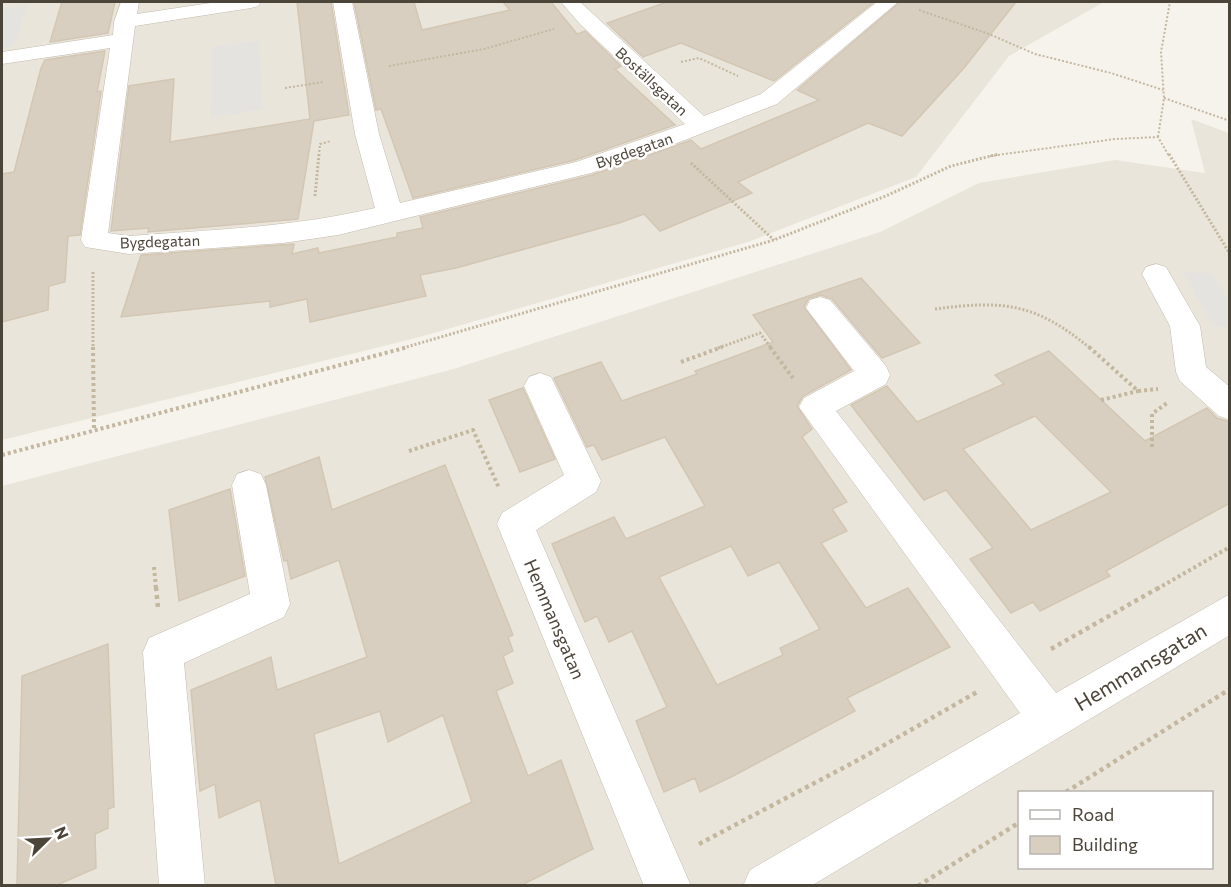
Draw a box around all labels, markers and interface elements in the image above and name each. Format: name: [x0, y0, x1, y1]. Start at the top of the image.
street label: Boställsgatan: [612, 43, 692, 119]
street label: Bygdegatan: [593, 128, 675, 172]
street label: Bygdegatan: [120, 231, 200, 251]
street label: Hemmansgatan: [520, 556, 590, 682]
street label: Hemmansgatan: [1069, 617, 1211, 715]
legend: [1018, 791, 1213, 869]
text: Road: [1072, 803, 1114, 825]
north arrow: [18, 809, 78, 869]
text: N: [51, 823, 73, 842]
text: Building: [1072, 833, 1138, 855]

